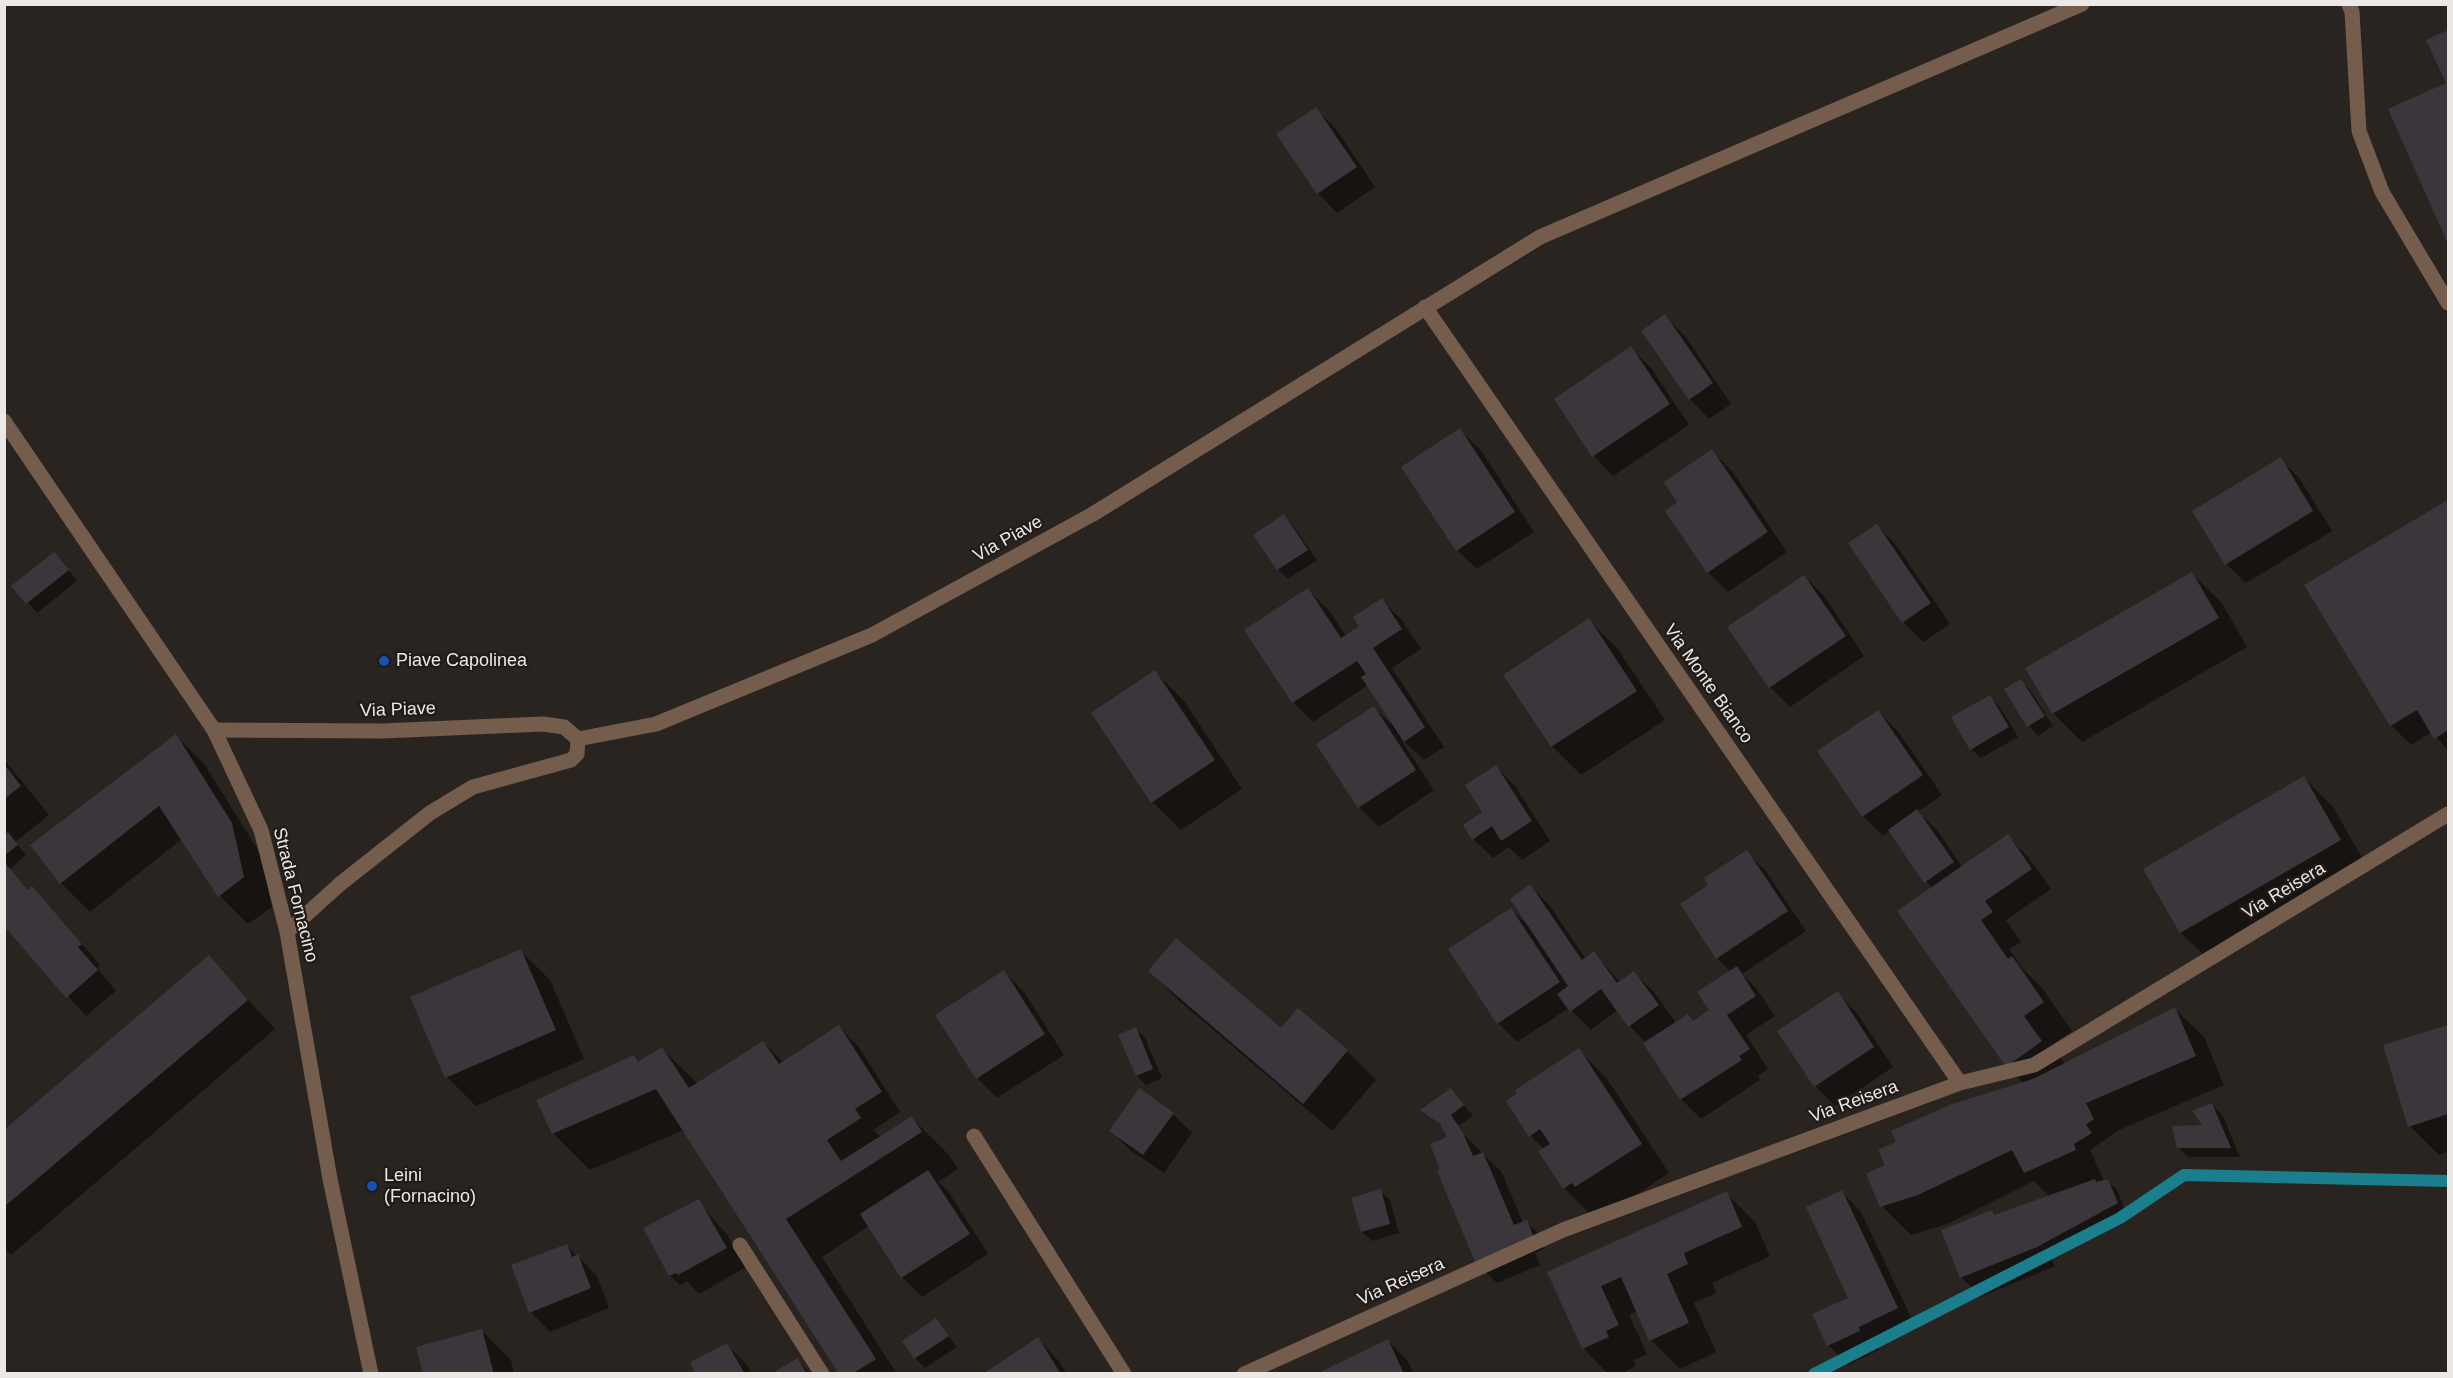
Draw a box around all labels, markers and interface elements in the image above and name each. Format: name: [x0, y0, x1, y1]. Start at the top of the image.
street label: Via Piave: [970, 511, 1046, 567]
street label: Via Monte Bianco: [1659, 620, 1757, 748]
place label: Piave Capolinea: [396, 650, 527, 672]
marker: Piave Capolinea: [377, 654, 391, 668]
street label: Via Piave: [360, 698, 436, 722]
street label: Strada Fornacino: [268, 825, 322, 965]
street label: Via Reisera: [2239, 858, 2329, 924]
street label: Via Reisera: [1807, 1076, 1901, 1128]
place label: Leini (Fornacino): [384, 1165, 476, 1208]
marker: Leini (Fornacino): [365, 1179, 379, 1193]
street label: Via Reisera: [1354, 1253, 1448, 1311]

